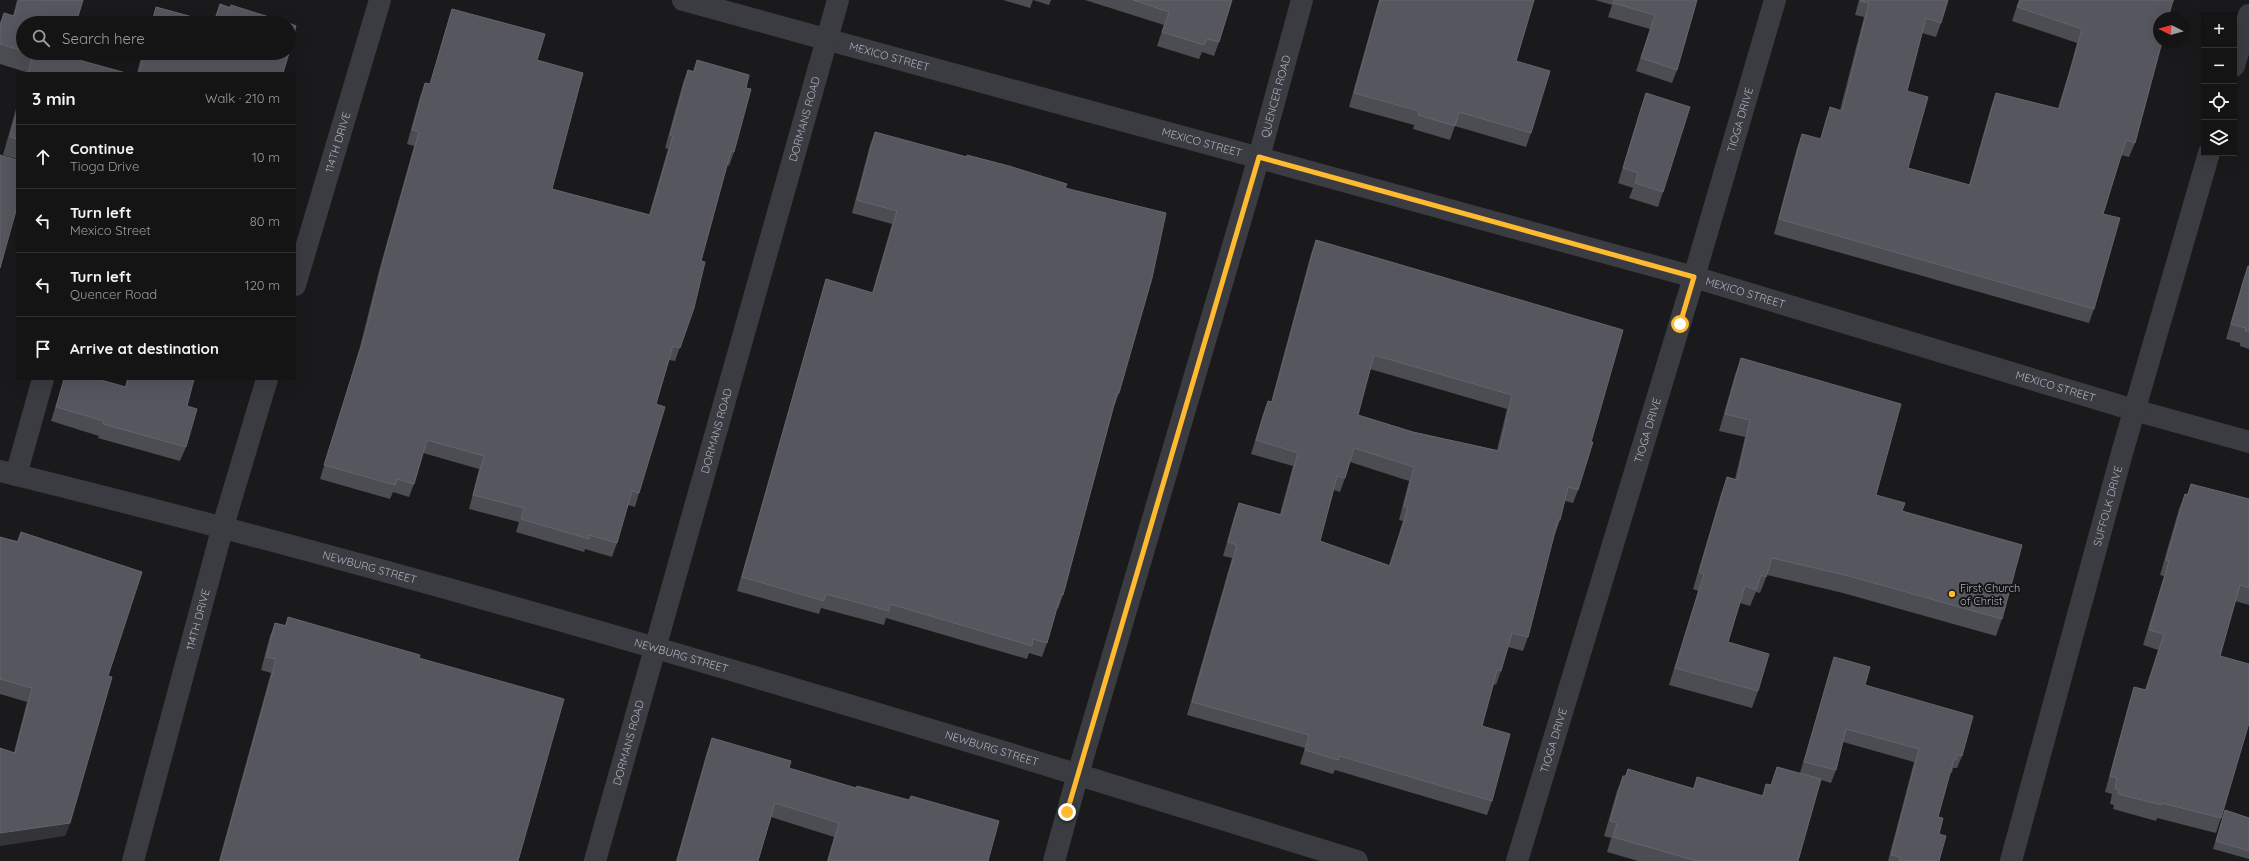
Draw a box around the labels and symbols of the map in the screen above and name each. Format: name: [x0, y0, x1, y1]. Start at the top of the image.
north arrow: [2153, 12, 2189, 48]
street label: MEXICO STREET: [848, 39, 932, 74]
street label: QUENCER ROAD: [1258, 53, 1294, 139]
street label: DORMANS ROAD: [786, 75, 823, 163]
street label: TIOGA DRIVE: [1724, 86, 1756, 154]
street label: 114TH DRIVE: [322, 110, 353, 174]
street label: MEXICO STREET: [1160, 124, 1244, 160]
street label: MEXICO STREET: [1704, 274, 1787, 311]
route start: [1671, 315, 1689, 333]
street label: MEXICO STREET: [2014, 368, 2098, 405]
street label: DORMANS ROAD: [698, 387, 735, 475]
street label: TIOGA DRIVE: [1631, 396, 1664, 465]
street label: SUFFOLK DRIVE: [2090, 464, 2125, 548]
street label: NEWBURG STREET: [321, 548, 419, 587]
place label: First Church of Christ: [1960, 581, 2020, 608]
street label: 114TH DRIVE: [183, 587, 213, 652]
marker: First Church of Christ: [1947, 589, 1957, 599]
street label: NEWBURG STREET: [633, 635, 730, 676]
street label: DORMANS ROAD: [610, 698, 647, 787]
street label: TIOGA DRIVE: [1537, 706, 1570, 775]
street label: NEWBURG STREET: [943, 727, 1041, 769]
route end: [1058, 803, 1076, 821]

